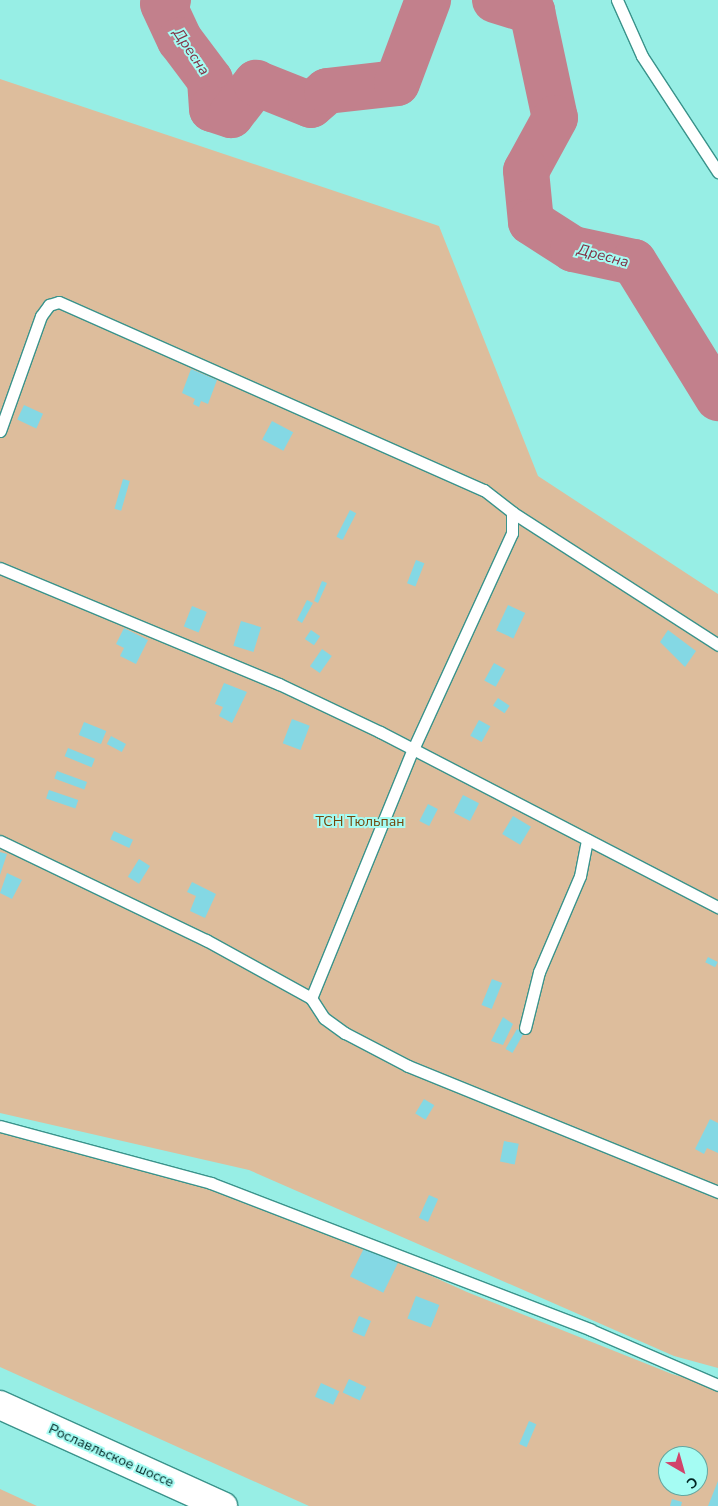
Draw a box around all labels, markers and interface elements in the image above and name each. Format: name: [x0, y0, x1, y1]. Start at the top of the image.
water label: Дресна: [169, 25, 213, 79]
water label: Дресна: [575, 240, 631, 272]
park label: ТСН Тюльпан: [316, 814, 404, 830]
street label: Рославльское шоссе: [46, 1421, 176, 1491]
north arrow: [658, 1446, 708, 1496]
text: С: [682, 1472, 702, 1493]

